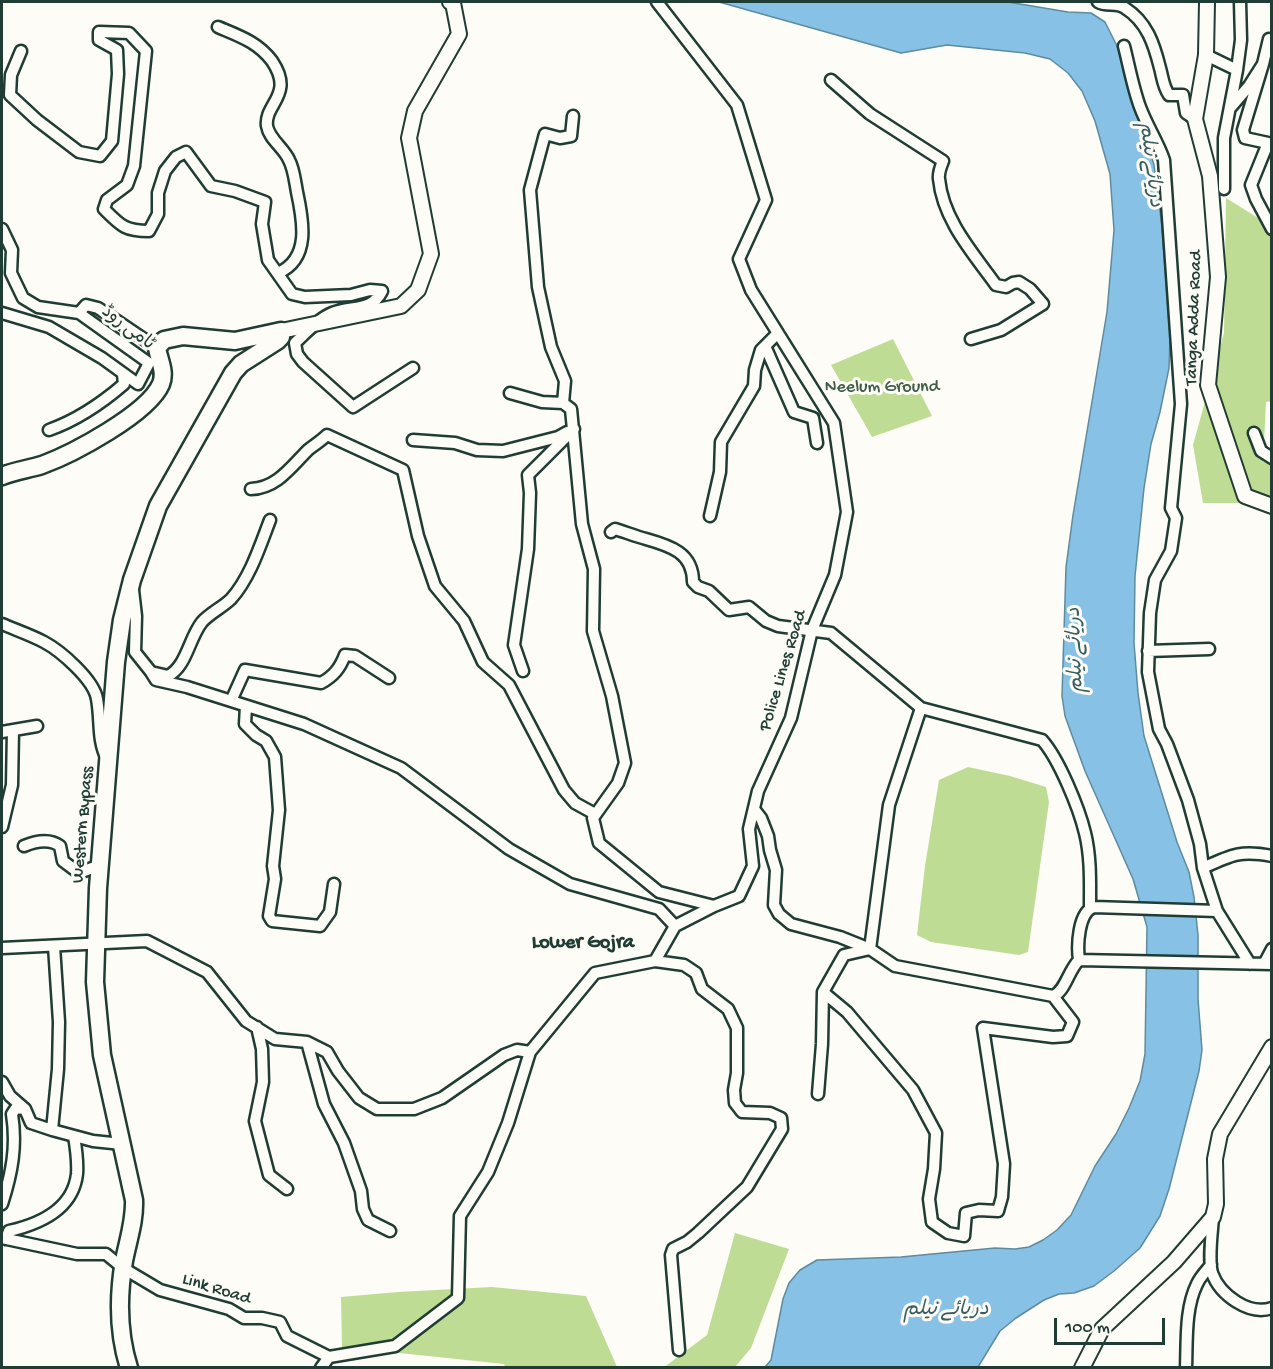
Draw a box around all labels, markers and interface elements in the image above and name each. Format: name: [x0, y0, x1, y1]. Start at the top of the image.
water label: دریائے نیلم: [1132, 121, 1166, 209]
street label: Tanga Adda Road: [1182, 250, 1208, 386]
street label: ٹامی روڈ: [96, 302, 158, 356]
park label: Neelum Ground: [825, 377, 939, 399]
water label: دریائے نیلم: [1064, 607, 1090, 693]
street label: Police Lines Road: [755, 608, 813, 734]
street label: Western Bypass: [68, 766, 100, 884]
district label: Lower Gojra: [532, 932, 634, 956]
street label: Link Road: [179, 1269, 253, 1311]
water label: دریائے نیلم: [903, 1299, 989, 1323]
scale bar: [1057, 1306, 1168, 1344]
text: 100 m: [1065, 1318, 1110, 1339]

